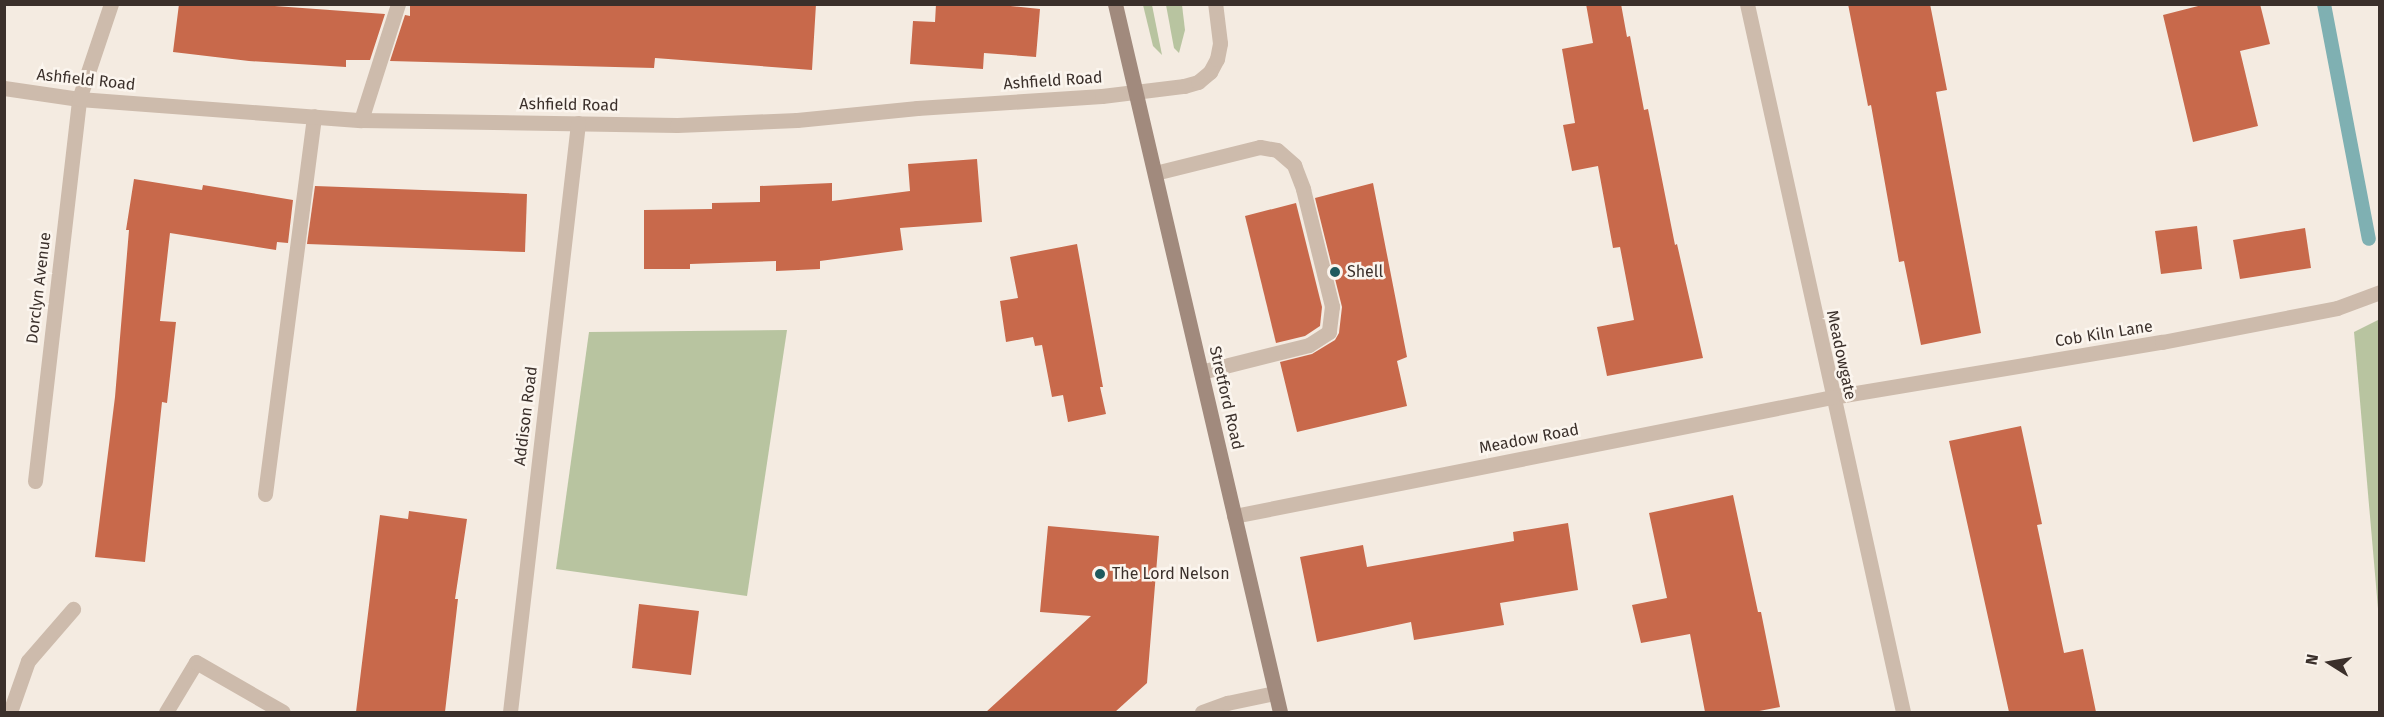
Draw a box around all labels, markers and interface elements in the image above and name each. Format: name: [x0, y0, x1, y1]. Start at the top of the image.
street label: Ashfield Road: [36, 65, 136, 95]
street label: Ashfield Road: [1003, 68, 1103, 94]
street label: Ashfield Road: [519, 95, 619, 115]
street label: Dorclyn Avenue: [23, 231, 55, 345]
place label: Shell: [1347, 262, 1383, 282]
marker: Shell: [1328, 265, 1342, 279]
street label: Meadowgate: [1822, 308, 1860, 402]
street label: Cob Kiln Lane: [2054, 317, 2154, 351]
street label: Stretford Road: [1205, 344, 1247, 452]
street label: Addison Road: [510, 365, 542, 467]
street label: Meadow Road: [1477, 420, 1581, 458]
place label: The Lord Nelson: [1112, 564, 1230, 584]
marker: The Lord Nelson: [1093, 567, 1107, 581]
north arrow: [2300, 633, 2360, 693]
text: N: [2302, 652, 2322, 666]

